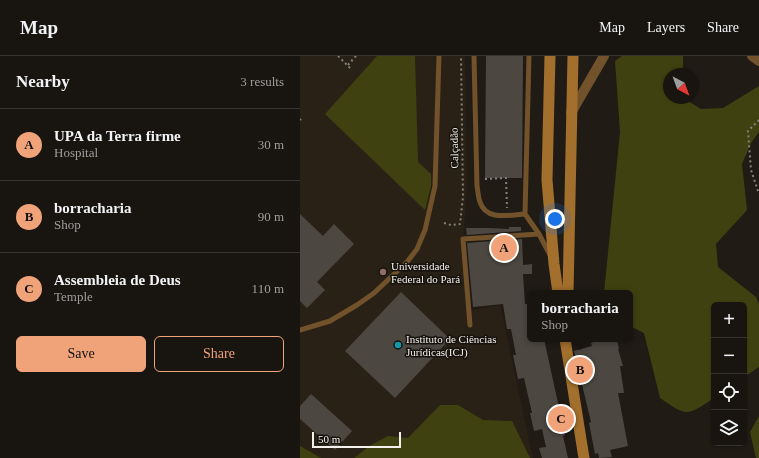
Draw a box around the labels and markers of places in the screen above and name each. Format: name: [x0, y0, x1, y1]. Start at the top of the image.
pin: A: [491, 233, 517, 263]
place label: Universidade Federal do Pará: [391, 260, 460, 285]
marker: Universidade Federal do Pará: [378, 267, 388, 277]
place label: Instituto de Ciências Jurídicas(ICJ): [406, 333, 496, 359]
marker: Instituto de Ciências Jurídicas(ICJ): [393, 340, 403, 350]
pin: B: [567, 355, 593, 385]
pin: C: [548, 404, 574, 434]

